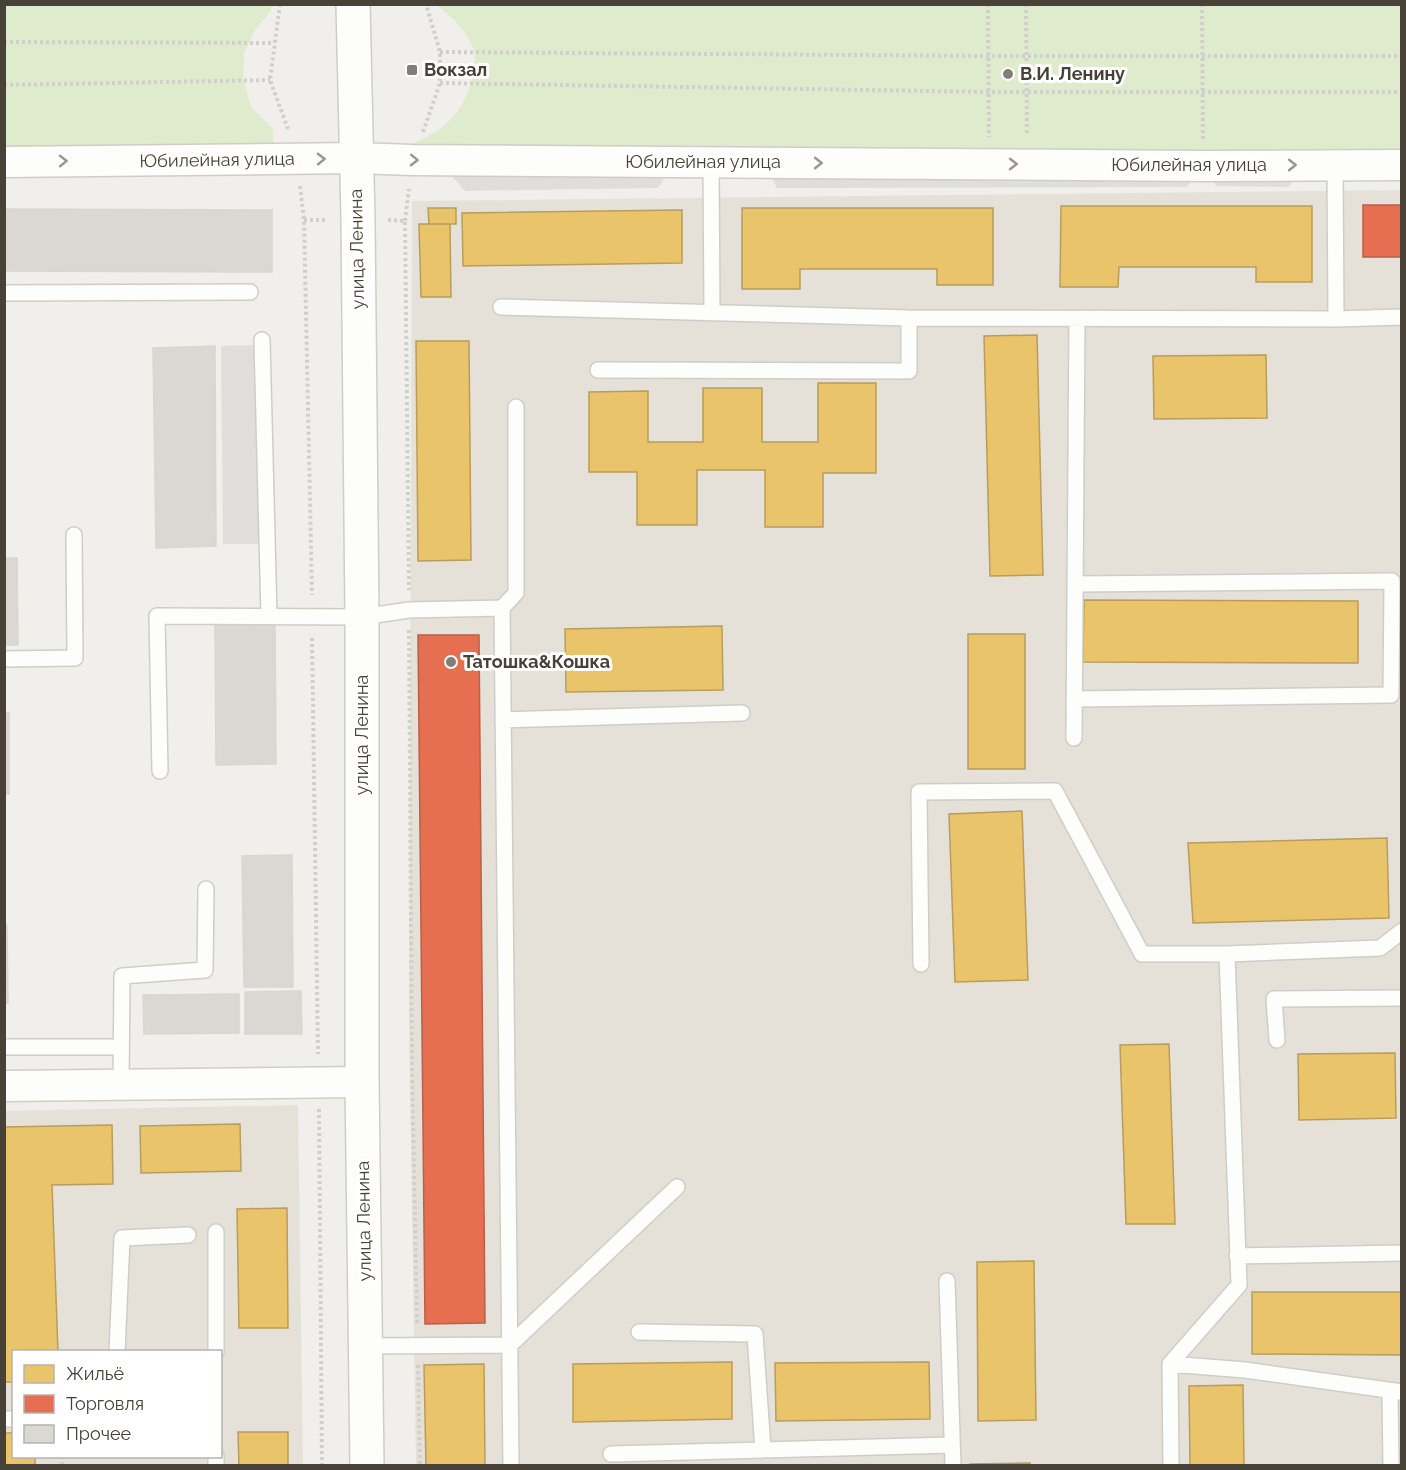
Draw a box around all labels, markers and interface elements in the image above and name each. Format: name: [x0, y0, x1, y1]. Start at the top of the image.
place label: Вокзал: [424, 59, 487, 80]
marker: Вокзал: [405, 63, 419, 77]
place label: В.И. Ленину: [1020, 63, 1125, 84]
marker: В.И. Ленину: [1001, 67, 1015, 81]
street label: Юбилейная улица: [139, 148, 295, 171]
street label: Юбилейная улица: [625, 151, 781, 172]
one-way arrow: [316, 152, 325, 165]
one-way arrow: [409, 154, 418, 166]
street label: Юбилейная улица: [1111, 154, 1267, 175]
one-way arrow: [58, 155, 67, 167]
one-way arrow: [814, 157, 823, 169]
one-way arrow: [1009, 158, 1018, 170]
one-way arrow: [1288, 159, 1297, 171]
street label: улица Ленина: [345, 189, 368, 310]
place label: Татошка&Кошка: [463, 651, 610, 672]
marker: Татошка&Кошка: [444, 655, 458, 669]
street label: улица Ленина: [351, 675, 372, 795]
street label: улица Ленина: [352, 1161, 375, 1282]
legend: [12, 1350, 222, 1458]
text: Жильё: [66, 1363, 124, 1384]
text: Торговля: [66, 1393, 144, 1414]
text: Прочее: [66, 1423, 132, 1444]

